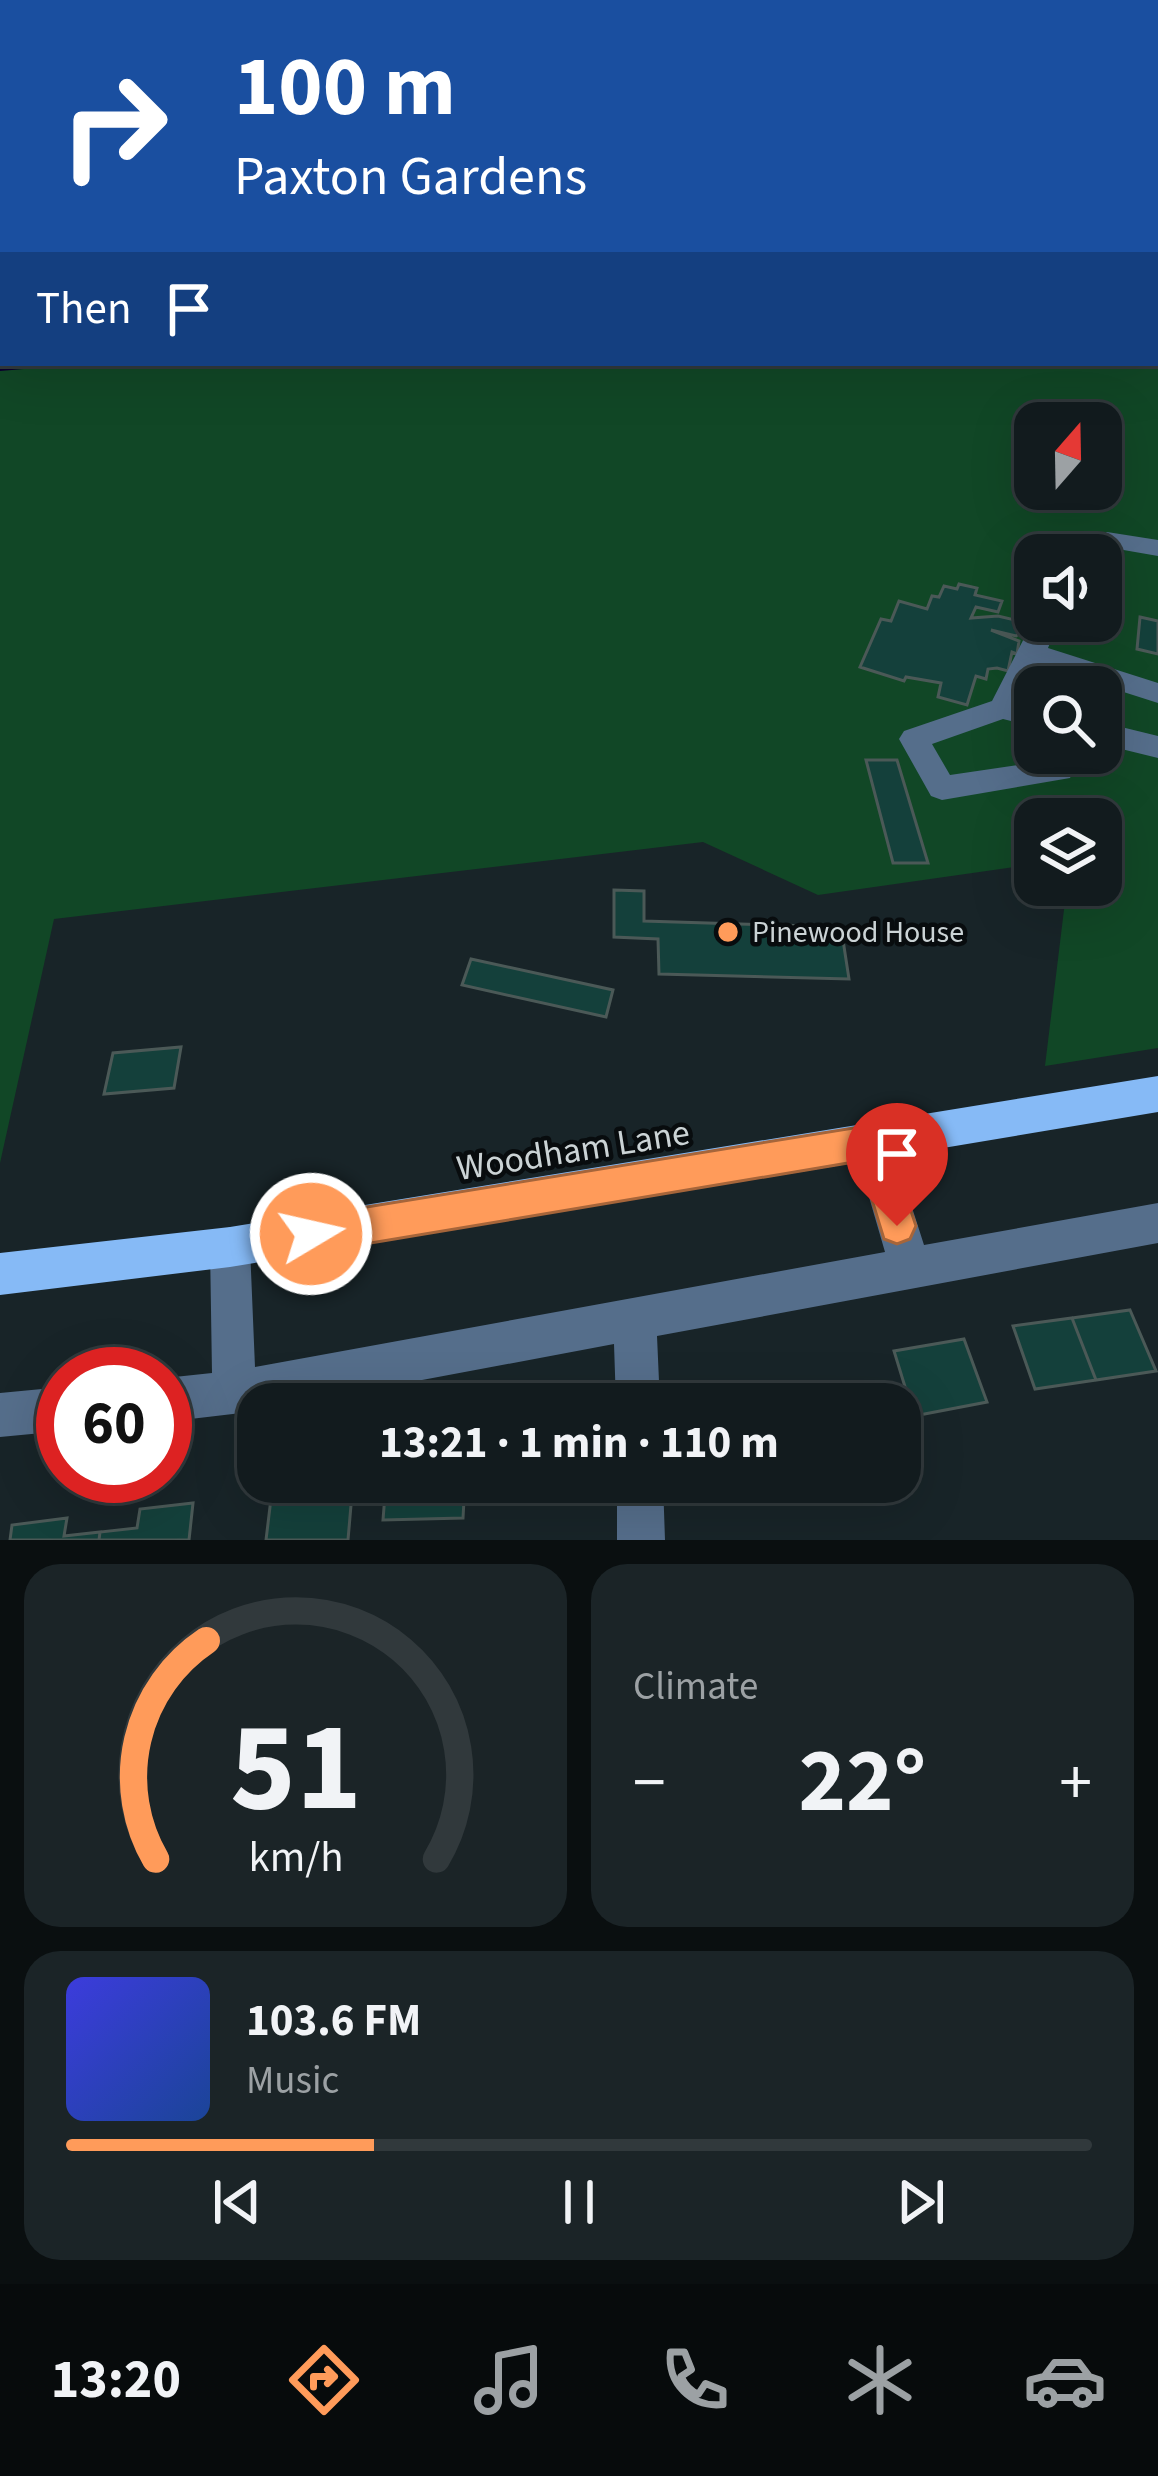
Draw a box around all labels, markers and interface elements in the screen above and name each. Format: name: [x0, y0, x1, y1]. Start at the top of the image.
text: 100 m: [234, 28, 456, 148]
icon: right: [36, 48, 192, 204]
text: Paxton Gardens: [234, 139, 587, 216]
icon: arrive: [156, 276, 222, 342]
text: Then: [36, 277, 132, 341]
north arrow: [1014, 402, 1122, 510]
map controls: [1014, 402, 1122, 906]
button: sound: [1014, 534, 1122, 642]
button: search: [1014, 666, 1122, 774]
button: layers: [1014, 798, 1122, 906]
place label: Pinewood House: [752, 911, 964, 954]
marker: Pinewood House: [715, 919, 741, 945]
pin: [846, 1103, 948, 1226]
street label: Woodham Lane: [453, 1107, 693, 1194]
icon: arrive: [864, 1121, 930, 1187]
position arrow: [248, 1171, 374, 1297]
speed limit sign: 60: [36, 1347, 192, 1503]
text: 13:21 · 1 min · 110 m: [379, 1411, 779, 1475]
text: Climate: [633, 1659, 758, 1715]
text: 51: [230, 1680, 361, 1858]
text: 22°: [799, 1718, 926, 1846]
text: −: [633, 1736, 666, 1830]
text: +: [1059, 1736, 1092, 1830]
text: km/h: [248, 1826, 343, 1887]
text: 103.6 FM: [246, 1989, 421, 2053]
text: Music: [246, 2053, 339, 2109]
icon: previous: [204, 2169, 270, 2235]
icon: pause: [546, 2169, 612, 2235]
icon: next: [888, 2169, 954, 2235]
icon: directions: [282, 2338, 366, 2422]
icon: music: [467, 2338, 551, 2422]
icon: phone: [653, 2338, 737, 2422]
icon: climate: [838, 2338, 922, 2422]
icon: car: [1023, 2338, 1107, 2422]
text: 13:20: [51, 2342, 181, 2419]

